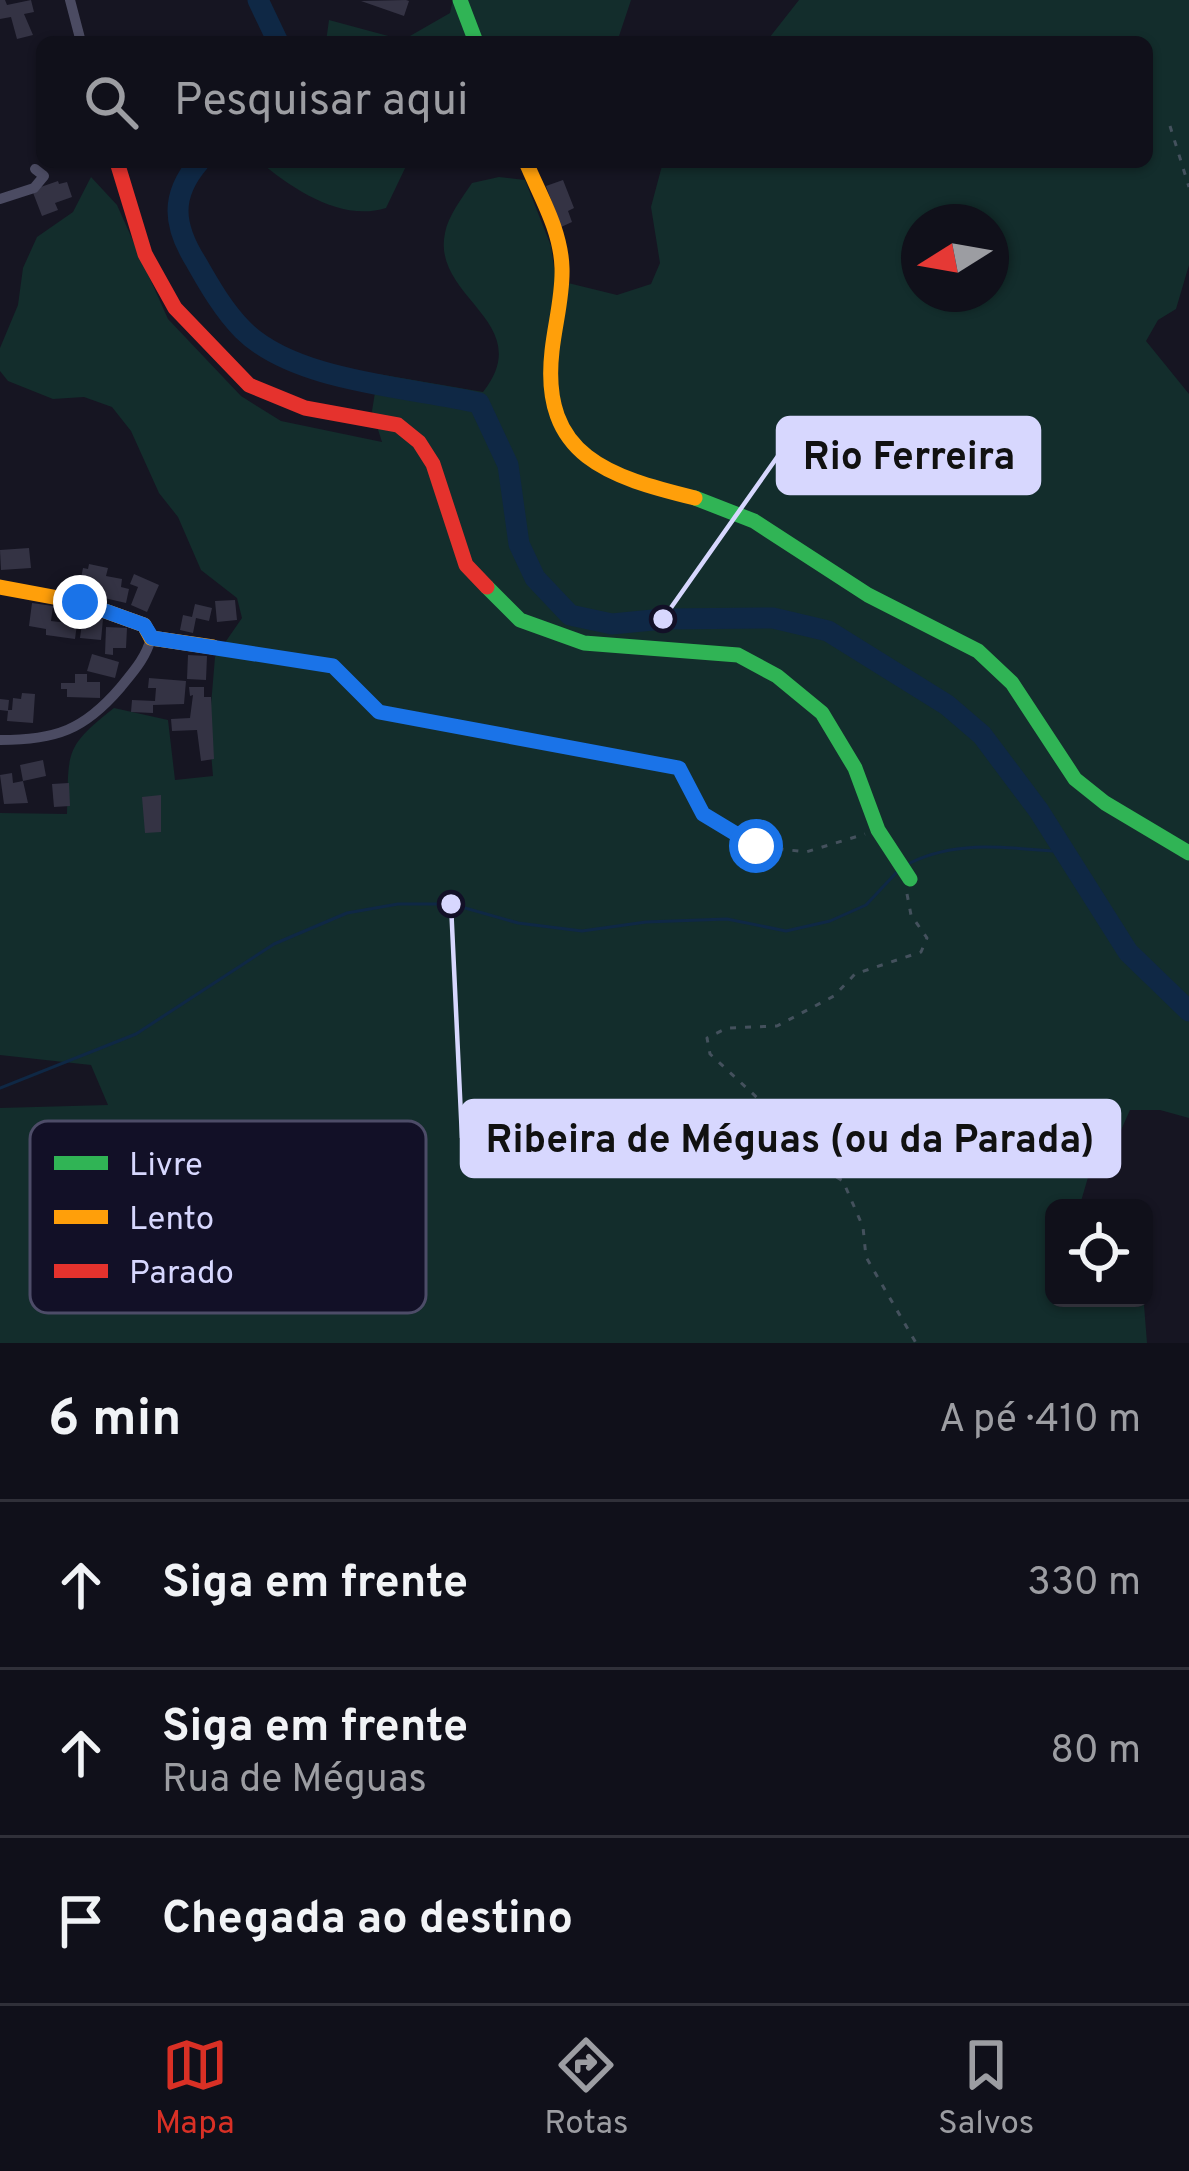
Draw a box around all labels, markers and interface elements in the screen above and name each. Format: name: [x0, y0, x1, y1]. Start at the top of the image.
search box: [36, 36, 1153, 168]
icon: search: [78, 69, 144, 135]
text: Pesquisar aqui: [174, 74, 468, 131]
north arrow: [901, 204, 1009, 312]
callout: Rio Ferreira: [778, 418, 1039, 493]
text: Rio Ferreira: [803, 435, 1015, 484]
route end: [53, 575, 107, 629]
route start: [729, 819, 783, 873]
callout: Ribeira de Méguas (ou da Parada): [462, 1101, 1119, 1176]
text: Ribeira de Méguas (ou da Parada): [486, 1118, 1094, 1167]
legend: [30, 1121, 426, 1313]
text: Livre: [129, 1146, 203, 1188]
map controls: [1045, 1199, 1153, 1307]
button: locate: [1045, 1199, 1153, 1307]
text: Lento: [129, 1200, 214, 1242]
text: Parado: [129, 1254, 234, 1296]
text: 6 min: [48, 1389, 181, 1454]
text: A pé · 410 m: [939, 1397, 1141, 1446]
icon: ahead: [48, 1552, 114, 1618]
text: Siga em frente: [162, 1556, 468, 1613]
text: 330 m: [1027, 1560, 1141, 1609]
text: Siga em frente: [162, 1700, 468, 1757]
icon: ahead: [48, 1720, 114, 1786]
text: 80 m: [1050, 1728, 1141, 1777]
text: Rua de Méguas: [162, 1757, 427, 1806]
icon: arrive: [48, 1888, 114, 1954]
text: Chegada ao destino: [162, 1892, 573, 1949]
tab: Mapa: [155, 2032, 235, 2146]
tab: Rotas: [544, 2032, 628, 2146]
tab: Salvos: [938, 2032, 1034, 2146]

